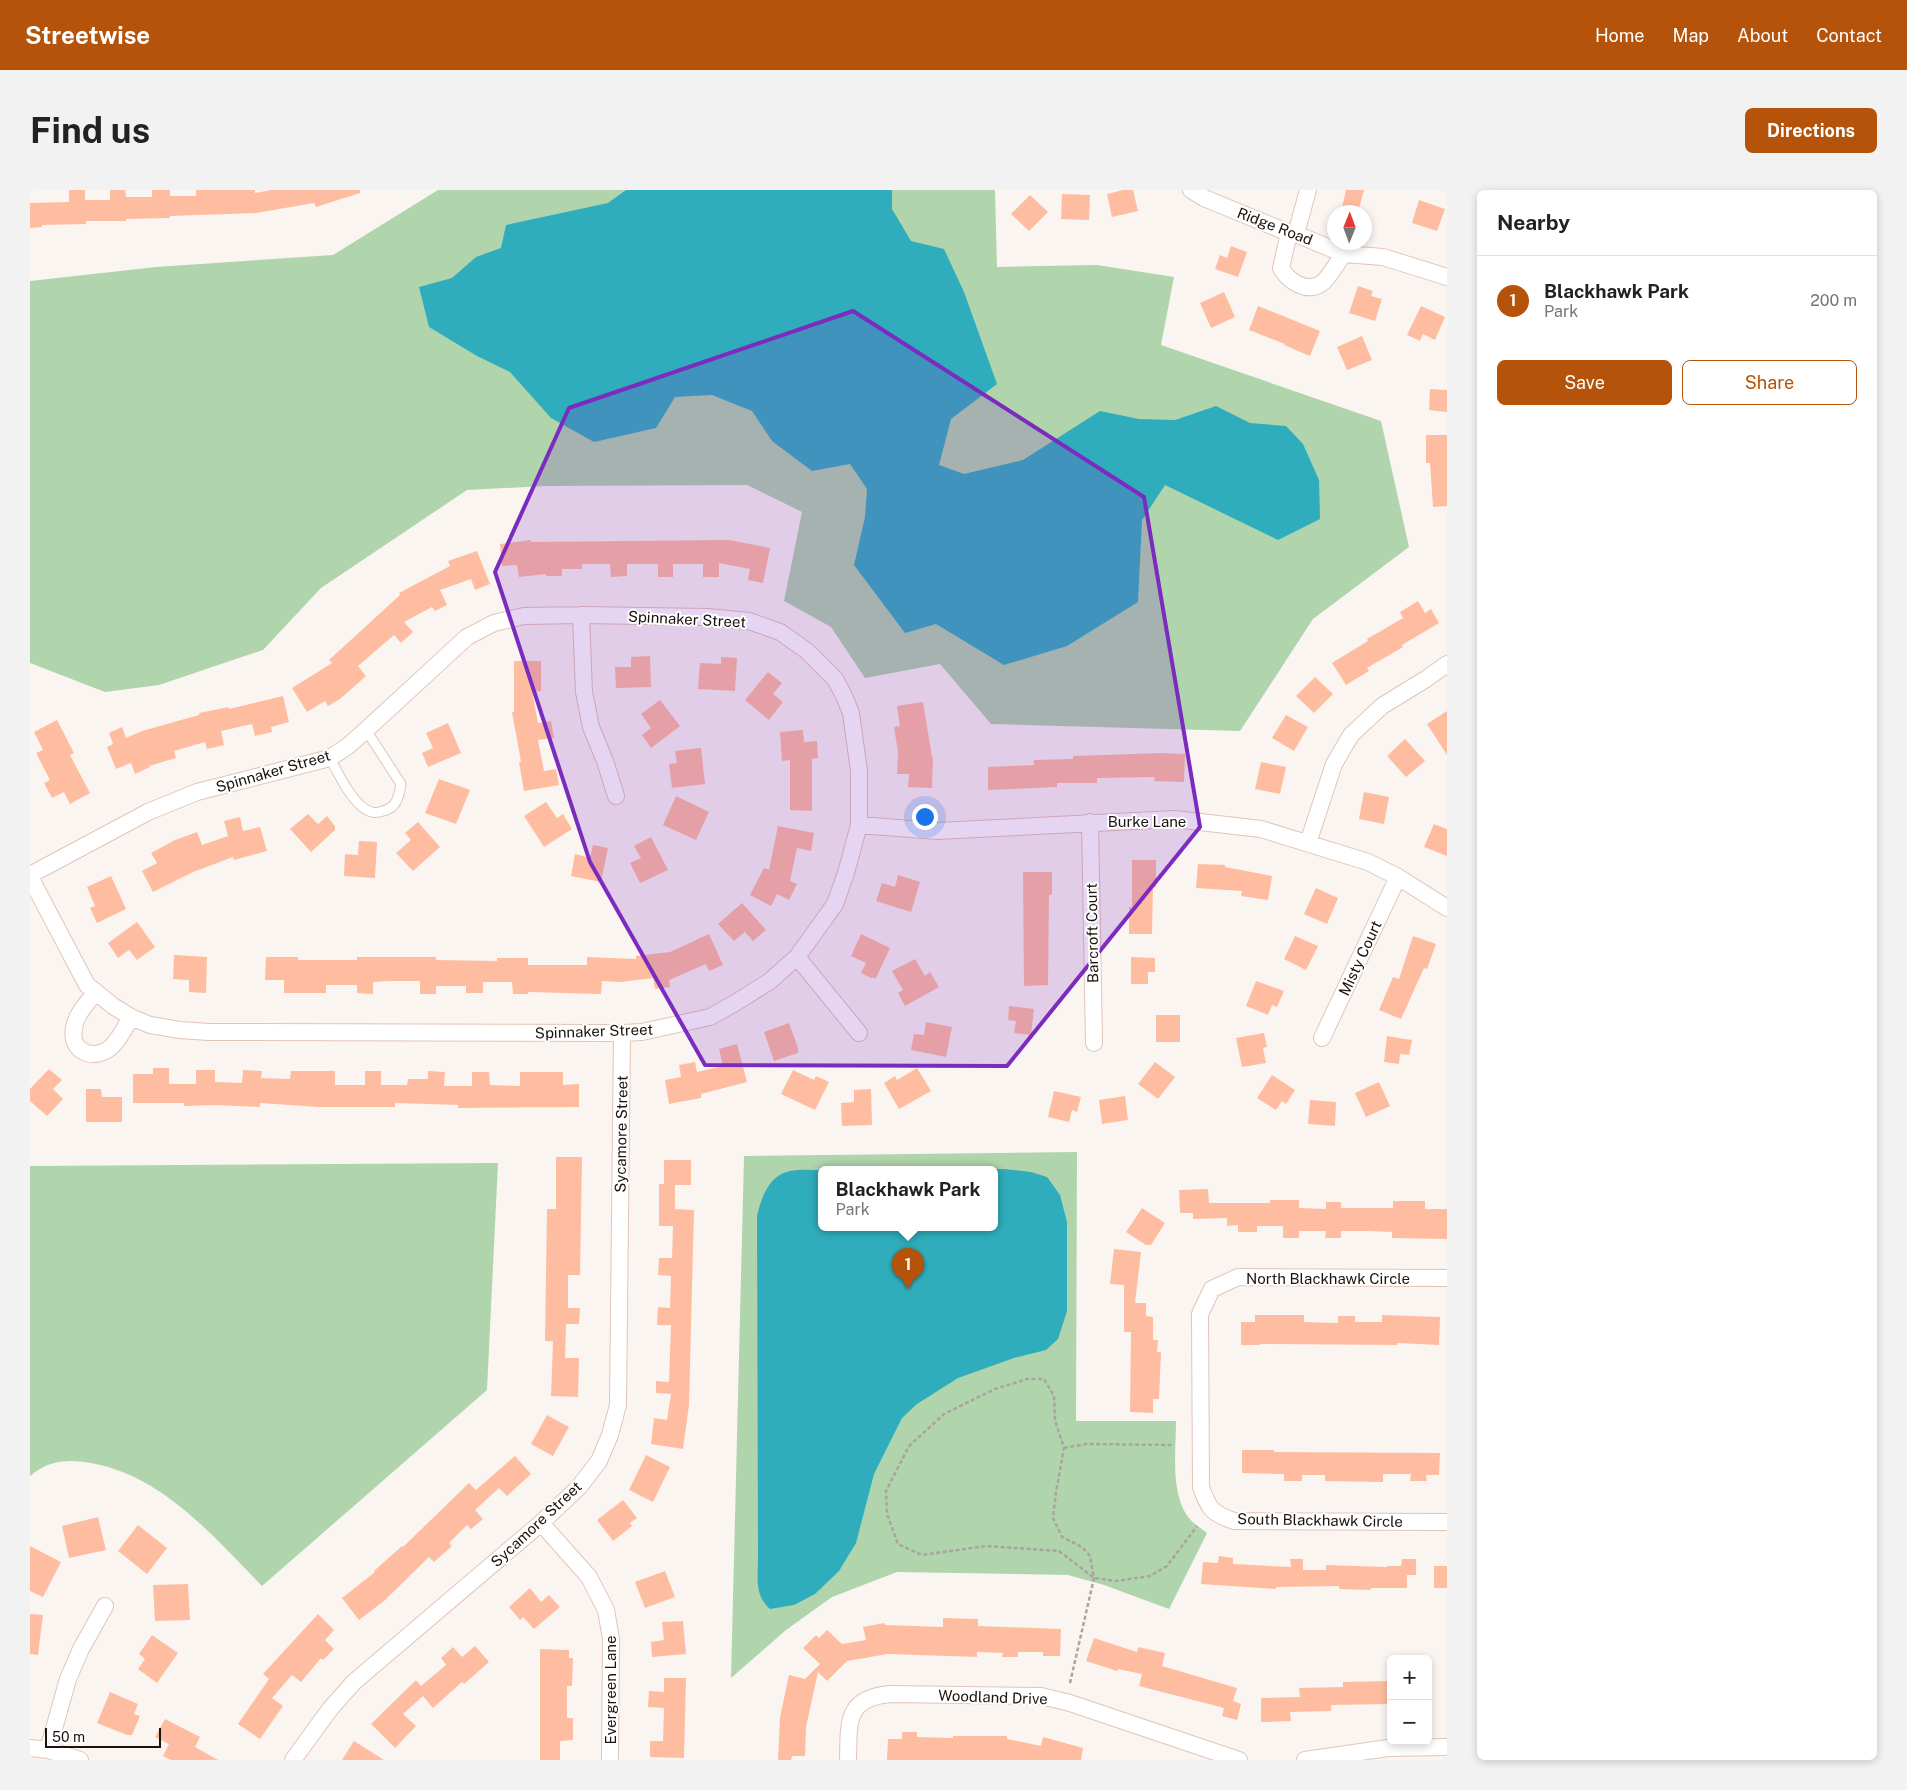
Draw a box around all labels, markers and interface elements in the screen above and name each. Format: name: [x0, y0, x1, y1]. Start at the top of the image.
text: Streetwise: [25, 21, 150, 49]
text: Home: [1595, 25, 1645, 46]
text: Map: [1673, 25, 1709, 46]
text: About: [1737, 25, 1788, 46]
text: Contact: [1816, 25, 1882, 46]
button: Directions: [1745, 108, 1877, 153]
text: Find us: [30, 110, 150, 151]
street label: Ridge Road: [1235, 204, 1315, 248]
north arrow: [1327, 205, 1372, 250]
text: Nearby: [1497, 210, 1570, 235]
text: Blackhawk Park: [1544, 280, 1689, 302]
text: 1: [1510, 291, 1516, 310]
text: 200 m: [1810, 291, 1857, 310]
text: Park: [1544, 302, 1578, 321]
button: Save: [1497, 360, 1672, 405]
button: Share: [1682, 360, 1857, 405]
street label: Spinnaker Street: [628, 607, 747, 631]
street label: Spinnaker Street: [214, 746, 332, 795]
your location: [912, 804, 938, 830]
street label: Burke Lane: [1108, 813, 1186, 830]
street label: Barcroft Court: [1083, 883, 1101, 983]
street label: Misty Court: [1335, 918, 1385, 998]
street label: Spinnaker Street: [535, 1020, 654, 1042]
street label: Sycamore Street: [611, 1075, 631, 1193]
popup: [818, 1166, 998, 1231]
text: Blackhawk Park: [836, 1178, 980, 1200]
text: Park: [836, 1200, 870, 1219]
pin: 1: [892, 1248, 924, 1289]
street label: North Blackhawk Circle: [1246, 1270, 1410, 1287]
street label: Sycamore Street: [487, 1478, 585, 1570]
street label: South Blackhawk Circle: [1237, 1510, 1403, 1530]
street label: Evergreen Lane: [602, 1636, 619, 1744]
map controls: [1387, 1655, 1432, 1745]
button: +: [1387, 1655, 1432, 1700]
street label: Woodland Drive: [938, 1687, 1048, 1707]
button: −: [1387, 1700, 1432, 1745]
scale bar: [45, 1725, 161, 1748]
text: 50 m: [52, 1729, 85, 1745]

